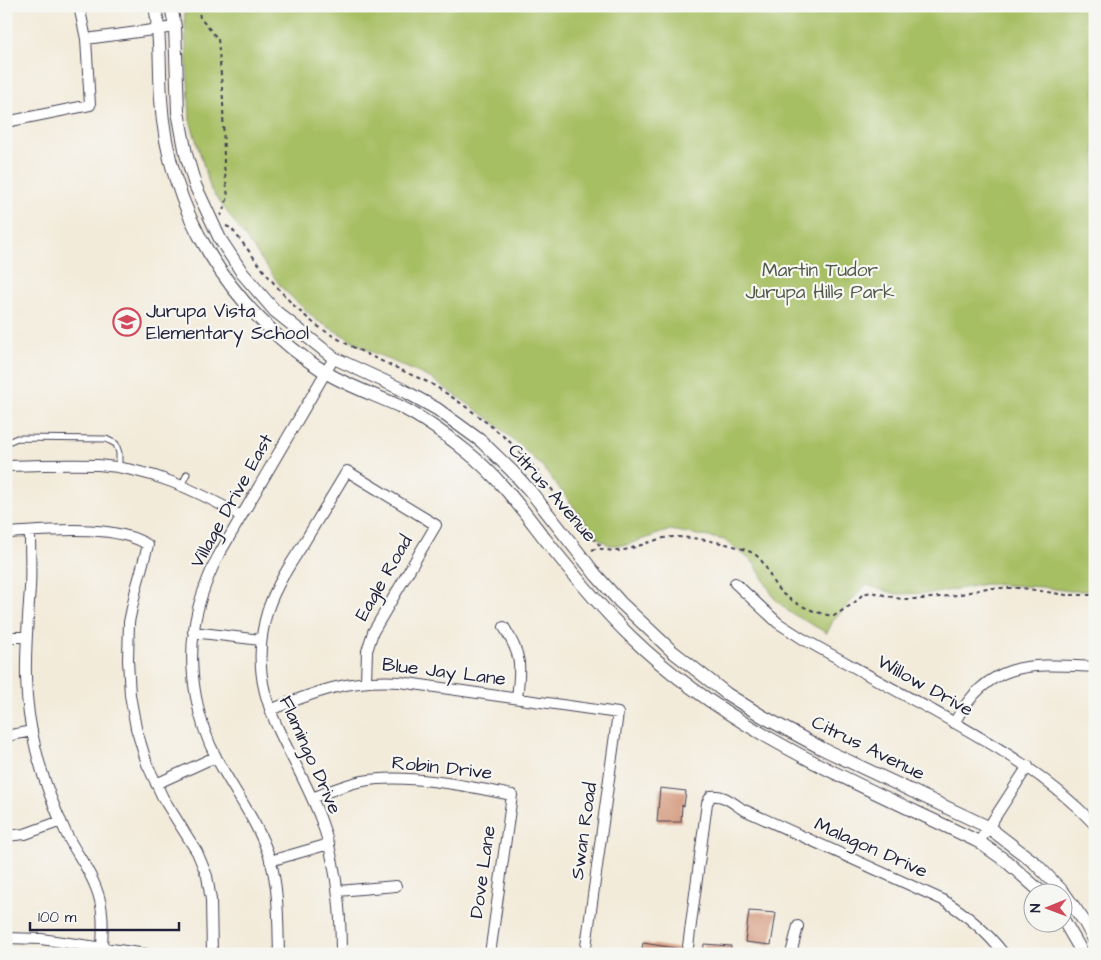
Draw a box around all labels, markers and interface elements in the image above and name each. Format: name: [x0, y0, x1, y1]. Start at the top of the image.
park label: Martin Tudor Jurupa Hills Park: [745, 257, 895, 306]
place label: Jurupa Vista Elementary School: [146, 298, 309, 348]
school or university icon: Jurupa Vista Elementary School: [112, 307, 142, 337]
street label: Village Drive East: [184, 429, 281, 573]
street label: Citrus Avenue: [501, 438, 603, 548]
street label: Eagle Road: [349, 530, 420, 626]
street label: Willow Drive: [872, 648, 978, 724]
street label: Blue Jay Lane: [381, 651, 507, 694]
street label: Flamingo Drive: [271, 692, 348, 819]
street label: Citrus Avenue: [807, 709, 929, 787]
street label: Robin Drive: [391, 749, 493, 787]
street label: Swan Road: [564, 780, 604, 881]
street label: Malagon Drive: [810, 811, 932, 886]
street label: Dove Lane: [463, 824, 503, 920]
north arrow: [1024, 882, 1074, 932]
scale bar: [30, 900, 179, 932]
text: N: [1026, 903, 1046, 913]
text: 100 m: [38, 907, 77, 928]

